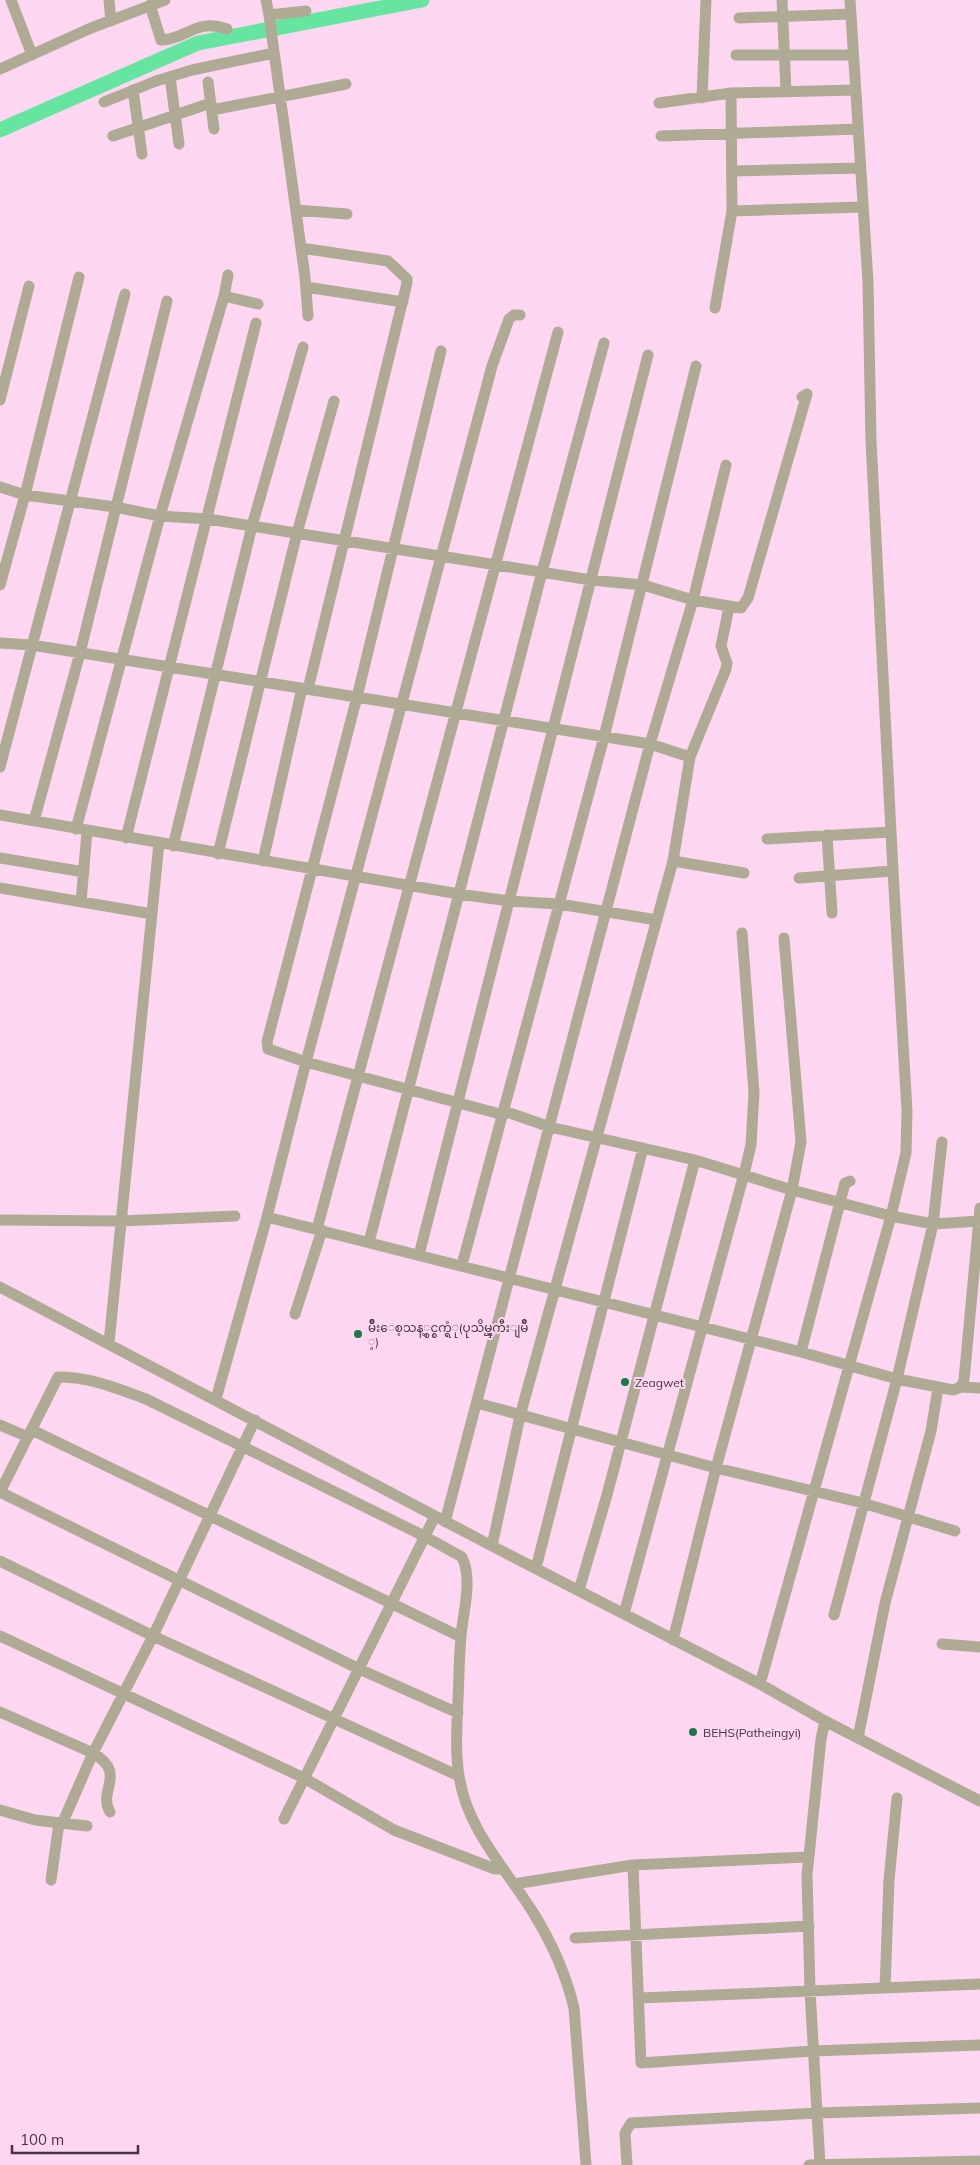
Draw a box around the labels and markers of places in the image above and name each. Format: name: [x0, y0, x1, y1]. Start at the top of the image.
place label: မ်ိဳးေစ့သန့္စင္စက္ရံု(ပုသိမ္ၾကီးျမိဳ ့): [368, 1319, 528, 1350]
marker: မ်ိဳးေစ့သန့္စင္စက္ရံု(ပုသိမ္ၾကီးျမိဳ ့): [352, 1328, 364, 1340]
place label: Zeagwet: [635, 1375, 684, 1390]
marker: Zeagwet: [619, 1376, 631, 1388]
place label: BEHS(Patheingyi): [703, 1725, 801, 1740]
marker: BEHS(Patheingyi): [687, 1726, 699, 1738]

